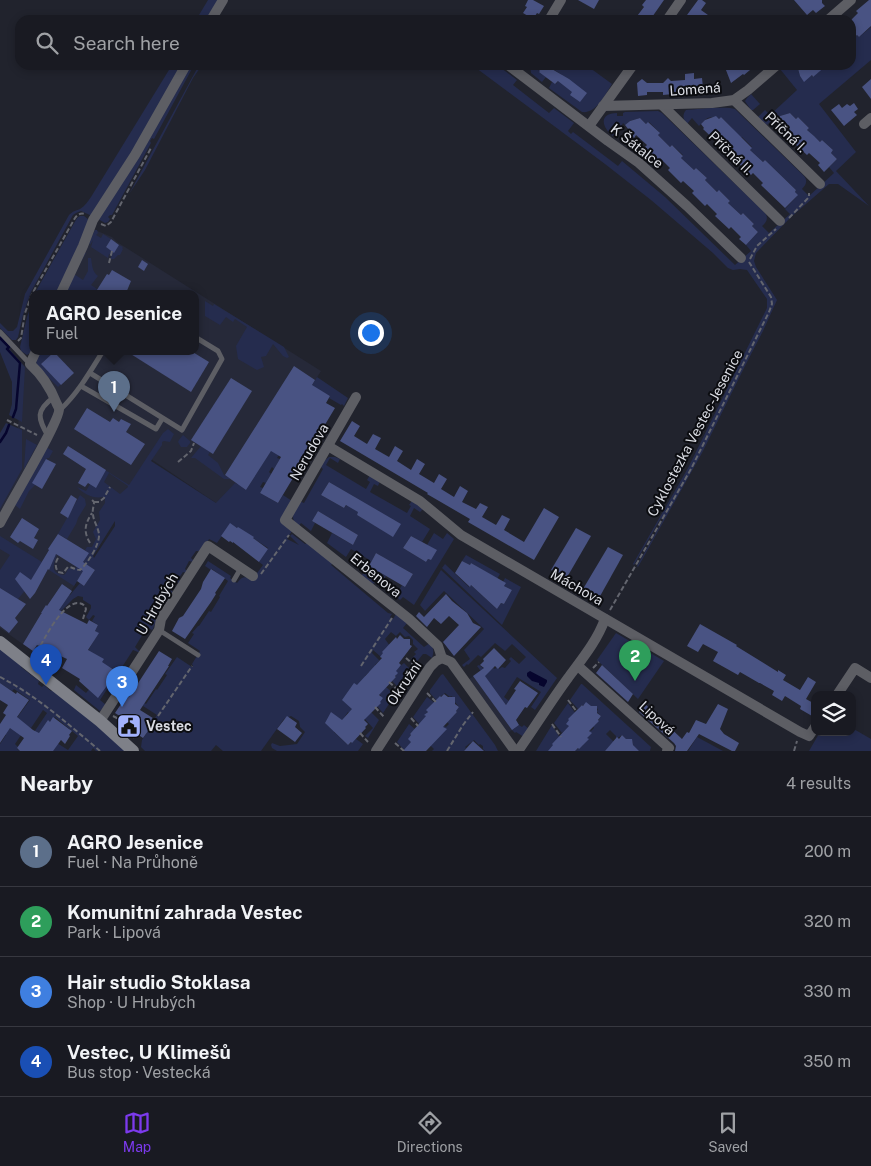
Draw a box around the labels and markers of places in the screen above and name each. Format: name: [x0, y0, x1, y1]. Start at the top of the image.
pin: 1: [98, 371, 130, 412]
pin: 2: [619, 640, 651, 681]
pin: 4: [30, 644, 62, 685]
pin: 3: [106, 666, 138, 707]
public building icon: Vestec: [116, 713, 142, 739]
place label: Vestec: [146, 718, 192, 734]

